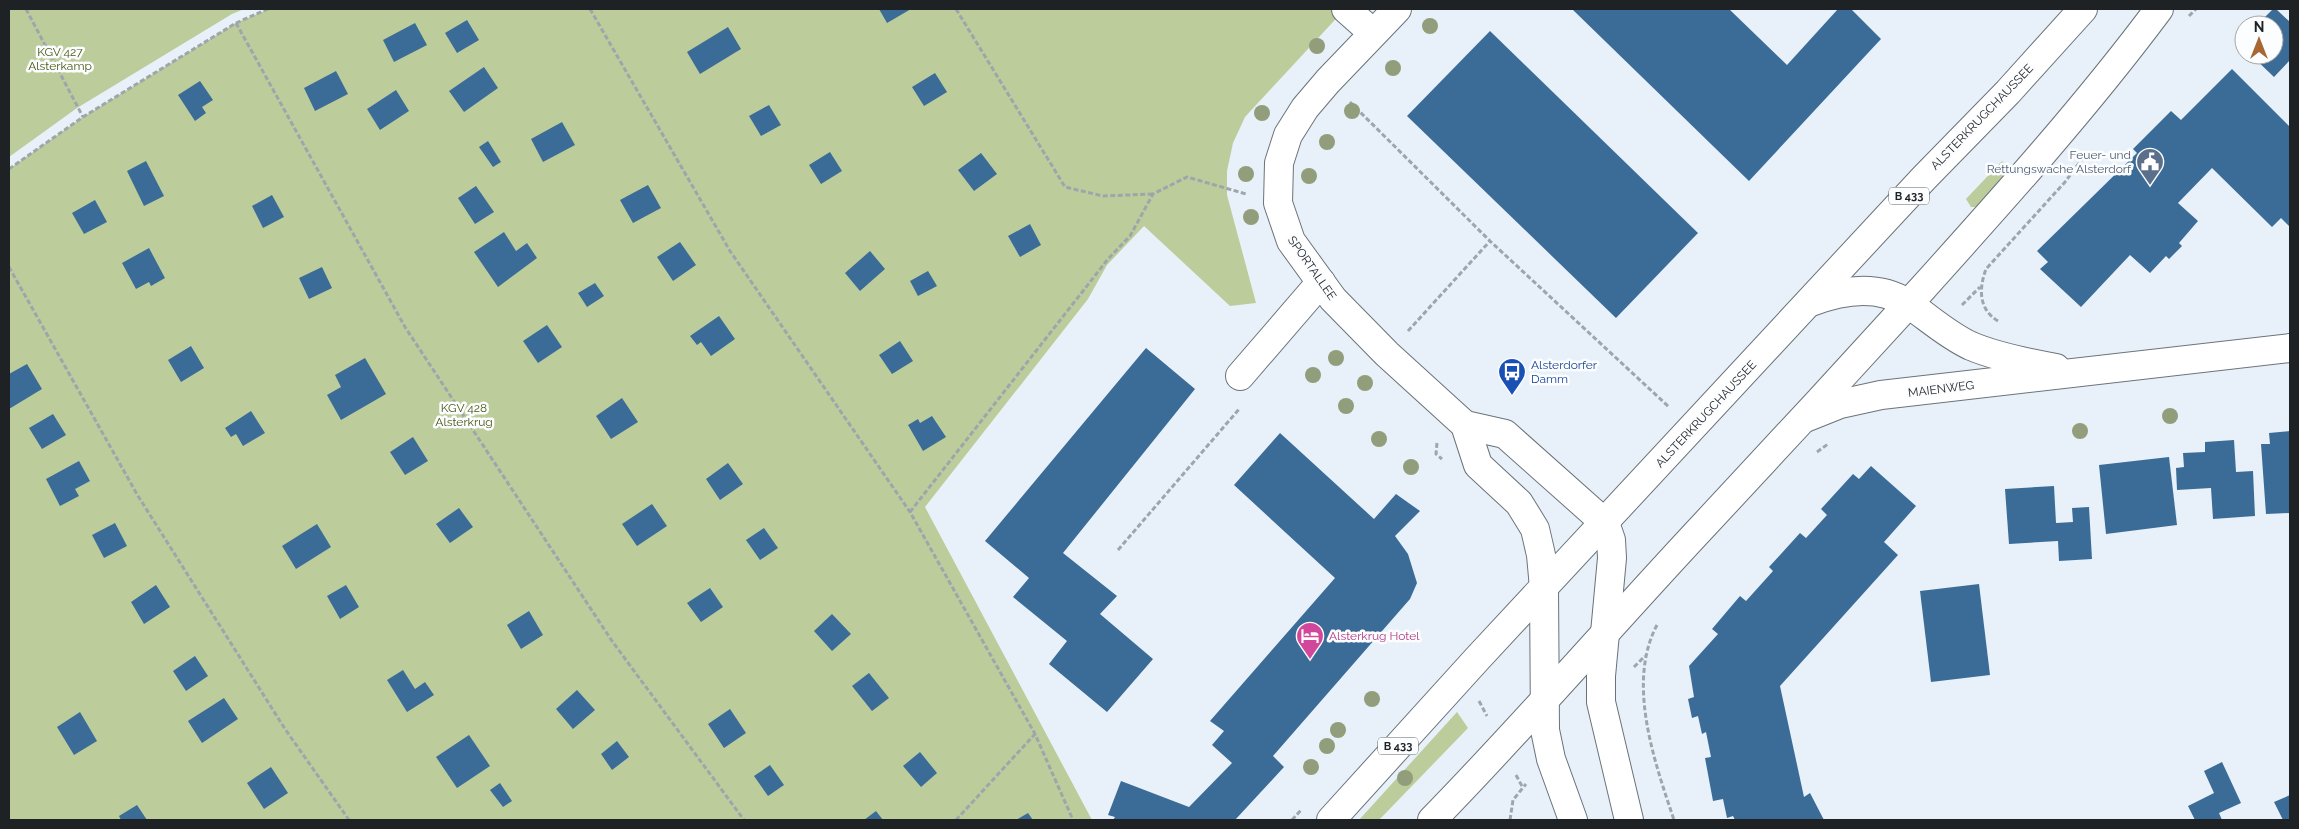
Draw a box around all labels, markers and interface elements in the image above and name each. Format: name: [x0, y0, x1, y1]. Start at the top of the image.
north arrow: [2234, 15, 2284, 65]
text: N: [2254, 19, 2264, 35]
park label: KGV 427 Alsterkamp: [28, 45, 92, 73]
street label: ALSTERKRUGCHAUSSEE: [1928, 61, 2036, 173]
public building icon: Feuer- und Rettungswache Alsterdorf: [2135, 147, 2165, 186]
place label: Feuer- und Rettungswache Alsterdorf: [1987, 148, 2132, 176]
road number: B 433: [1889, 188, 1929, 205]
street label: SPORTALLEE: [1285, 233, 1339, 303]
bus stop icon: Alsterdorfer Damm: [1497, 357, 1527, 396]
place label: Alsterdorfer Damm: [1531, 358, 1598, 386]
street label: ALSTERKRUGCHAUSSEE: [1653, 358, 1759, 470]
street label: MAIENWEG: [1907, 378, 1975, 400]
park label: KGV 428 Alsterkrug: [435, 401, 493, 429]
hotel icon: Alsterkrug Hotel: [1295, 621, 1325, 660]
place label: Alsterkrug Hotel: [1329, 629, 1420, 643]
road number: B 433: [1378, 738, 1418, 754]

